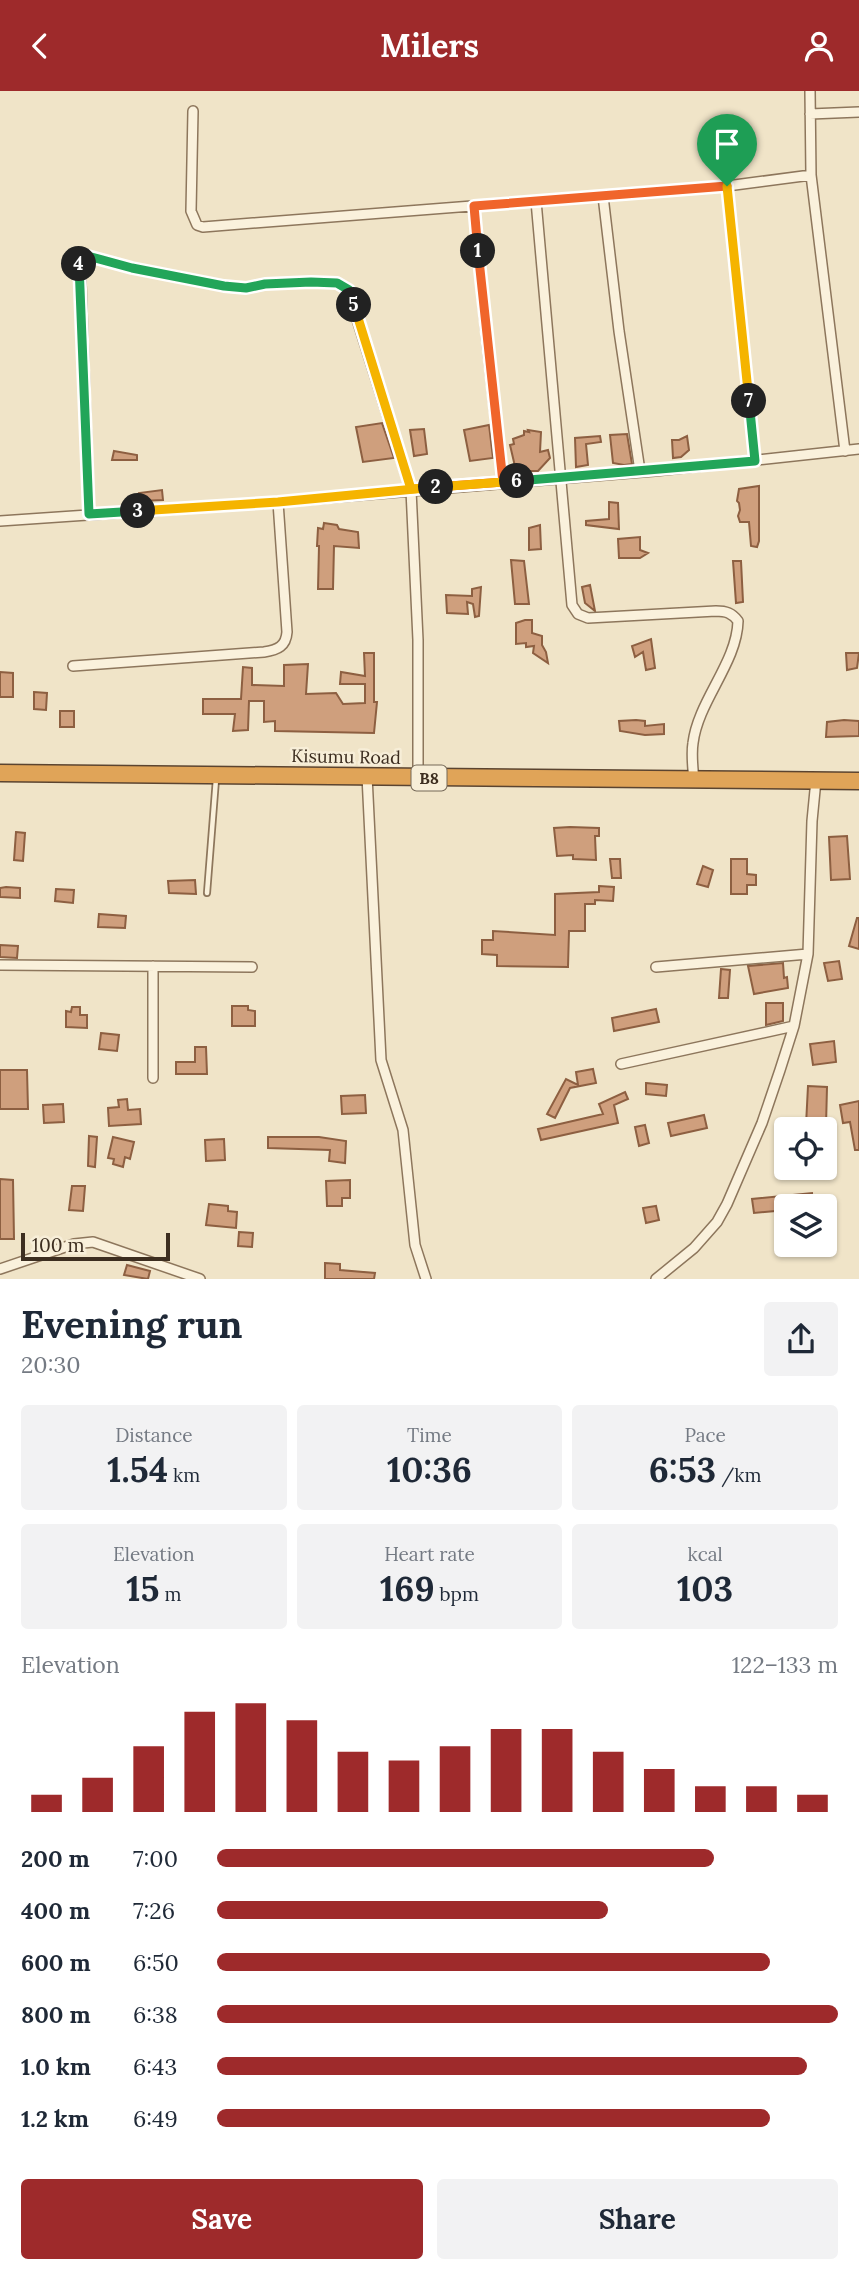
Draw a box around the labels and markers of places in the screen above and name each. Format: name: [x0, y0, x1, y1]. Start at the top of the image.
pin: [697, 114, 757, 186]
pin: 1: [461, 233, 496, 269]
pin: 4: [62, 247, 96, 281]
pin: 5: [336, 287, 372, 323]
pin: 7: [732, 383, 766, 419]
pin: 6: [500, 463, 534, 499]
pin: 2: [418, 469, 453, 505]
pin: 3: [120, 493, 156, 529]

